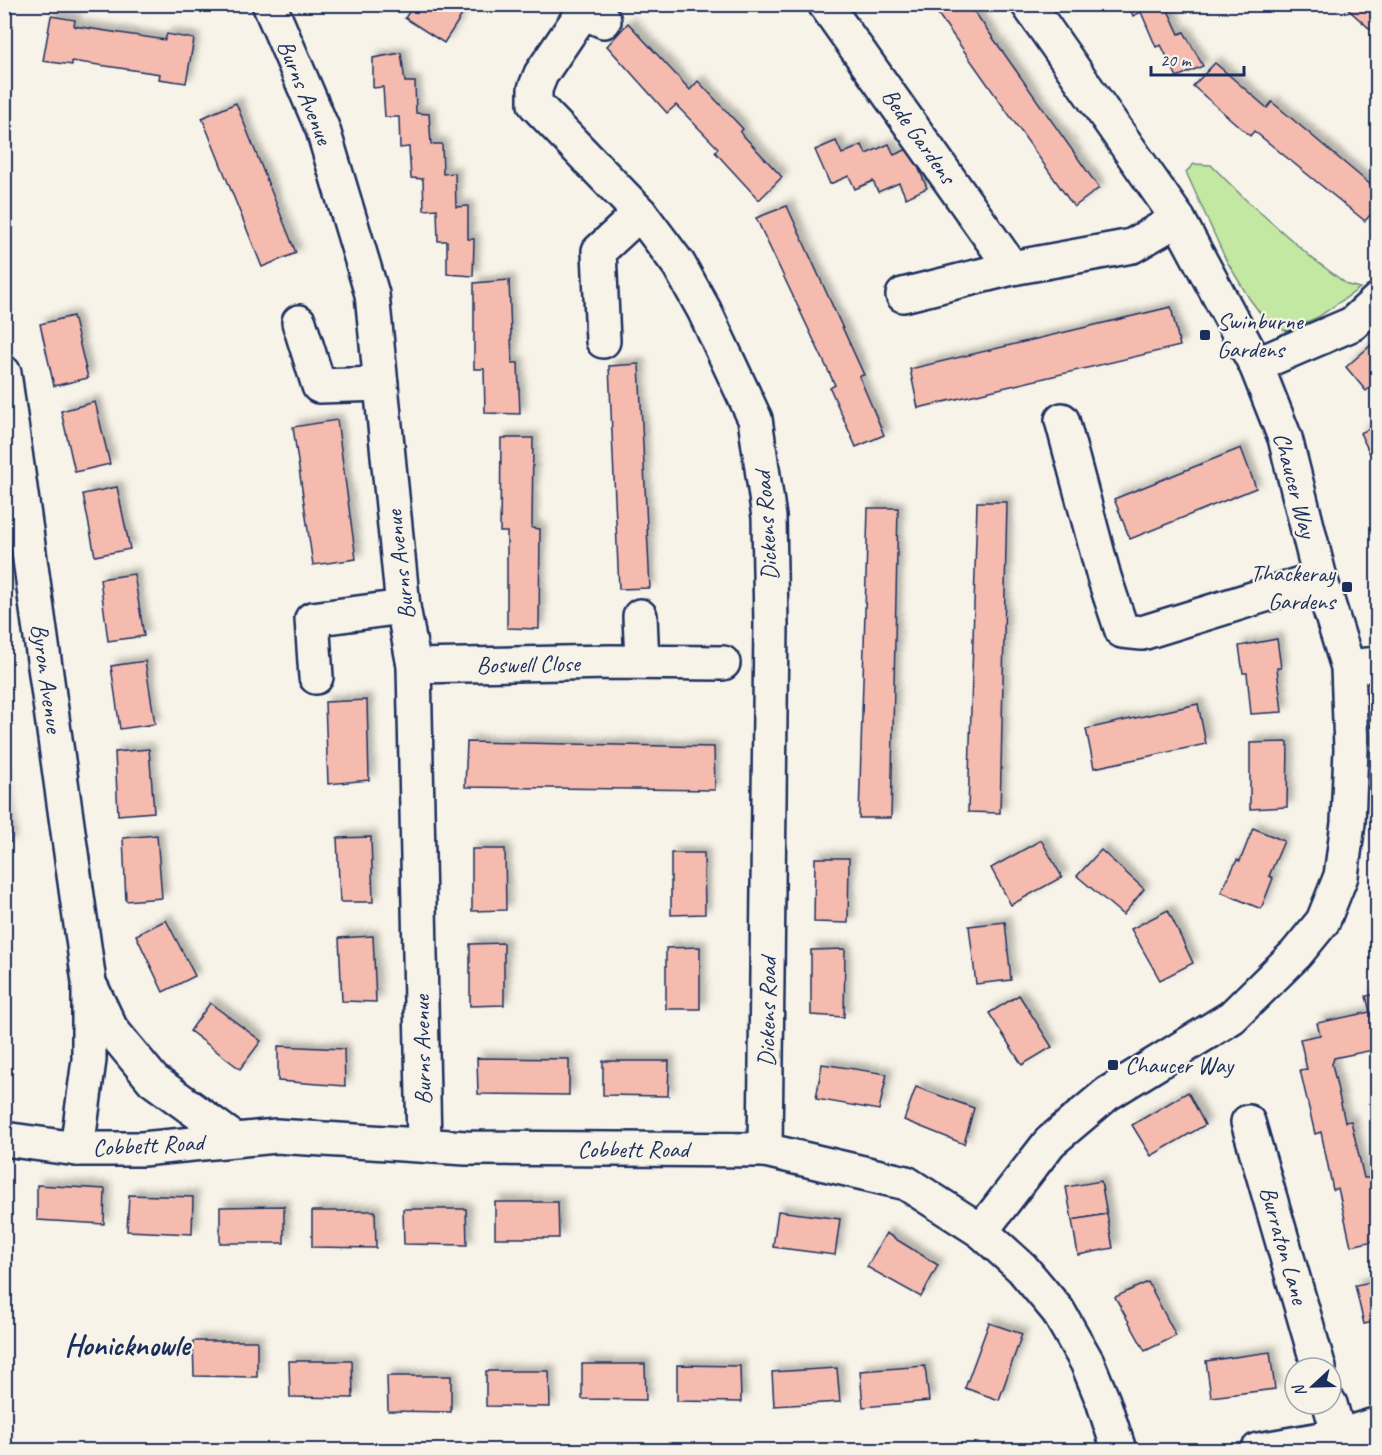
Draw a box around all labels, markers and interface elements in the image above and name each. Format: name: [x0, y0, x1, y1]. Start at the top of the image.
street label: Burns Avenue: [270, 35, 340, 151]
scale bar: [1151, 39, 1244, 77]
text: 20 m: [1160, 49, 1193, 71]
street label: Bede Gardens: [875, 82, 964, 191]
place label: Swinburne Gardens: [1217, 306, 1305, 364]
marker: Swinburne Gardens: [1198, 328, 1212, 342]
street label: Chaucer Way: [1267, 429, 1324, 543]
street label: Dickens Road: [747, 467, 785, 582]
street label: Burns Avenue: [378, 506, 422, 621]
place label: Thackeray Gardens: [1250, 558, 1338, 616]
marker: Thackeray Gardens: [1340, 580, 1354, 594]
street label: Byron Avenue: [25, 622, 70, 736]
street label: Boswell Close: [476, 648, 582, 680]
street label: Dickens Road: [751, 953, 783, 1067]
street label: Burns Avenue: [406, 993, 438, 1105]
place label: Chaucer Way: [1125, 1050, 1235, 1080]
marker: Chaucer Way: [1106, 1058, 1120, 1072]
street label: Cobbett Road: [92, 1127, 208, 1163]
street label: Cobbett Road: [577, 1134, 692, 1164]
street label: Burraton Lane: [1253, 1183, 1316, 1309]
district label: Honicknowle: [64, 1326, 193, 1364]
north arrow: [1283, 1356, 1343, 1416]
text: N: [1288, 1380, 1311, 1400]

